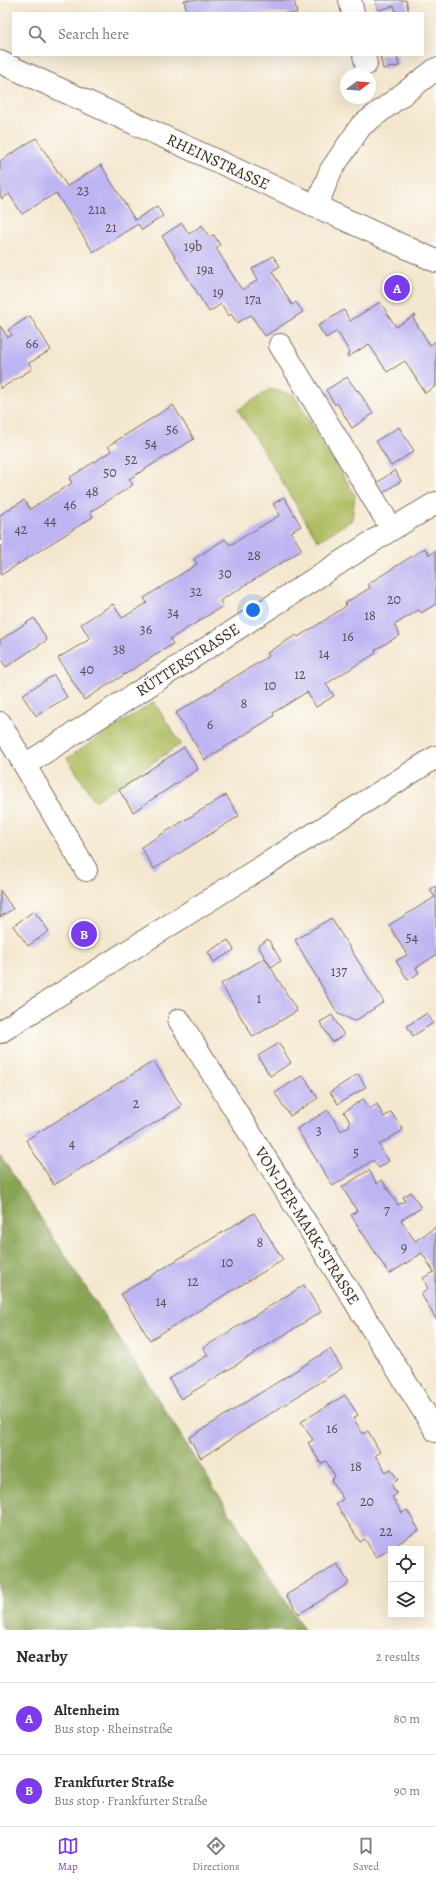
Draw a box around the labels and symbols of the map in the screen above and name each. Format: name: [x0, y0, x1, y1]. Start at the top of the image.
north arrow: [340, 68, 376, 104]
street label: RHEINSTRASSE: [163, 129, 273, 195]
house number: 23: [77, 181, 89, 200]
house number: 21a: [88, 200, 106, 219]
house number: 21: [105, 218, 117, 237]
house number: 19b: [184, 237, 202, 256]
house number: 19a: [196, 260, 214, 279]
pin: A: [384, 273, 410, 303]
house number: 19: [212, 283, 224, 302]
house number: 17a: [244, 290, 262, 309]
house number: 66: [26, 334, 38, 353]
house number: 56: [166, 420, 178, 439]
house number: 54: [145, 434, 157, 453]
house number: 52: [125, 450, 138, 469]
house number: 50: [103, 463, 117, 482]
house number: 48: [85, 482, 99, 501]
house number: 46: [64, 495, 76, 514]
house number: 44: [44, 511, 56, 530]
house number: 42: [15, 520, 28, 539]
house number: 28: [247, 546, 261, 565]
house number: 30: [218, 564, 232, 583]
house number: 32: [190, 582, 203, 601]
house number: 20: [387, 590, 401, 609]
your location: [243, 600, 263, 620]
house number: 34: [167, 603, 179, 622]
house number: 18: [364, 606, 376, 625]
street label: RÜTTERSTRASSE: [132, 618, 244, 702]
house number: 36: [140, 620, 152, 639]
house number: 16: [342, 627, 354, 646]
house number: 38: [113, 640, 126, 659]
house number: 14: [318, 644, 330, 663]
house number: 40: [80, 660, 94, 679]
house number: 12: [294, 665, 306, 684]
house number: 10: [264, 676, 276, 695]
house number: 8: [241, 694, 248, 713]
house number: 6: [207, 715, 213, 734]
pin: B: [71, 919, 97, 949]
house number: 54: [406, 928, 418, 947]
house number: 137: [331, 962, 347, 981]
house number: 1: [257, 989, 262, 1008]
house number: 2: [133, 1094, 140, 1113]
house number: 3: [316, 1121, 322, 1140]
house number: 4: [69, 1134, 75, 1153]
street label: VON-DER-MARK-STRASSE: [249, 1142, 365, 1309]
house number: 5: [353, 1143, 359, 1162]
house number: 7: [384, 1201, 390, 1220]
house number: 8: [257, 1233, 264, 1252]
house number: 9: [401, 1238, 407, 1257]
house number: 10: [221, 1253, 233, 1272]
house number: 12: [187, 1272, 199, 1291]
house number: 14: [155, 1292, 167, 1311]
house number: 16: [326, 1419, 338, 1438]
house number: 18: [350, 1457, 362, 1476]
house number: 20: [360, 1492, 374, 1511]
house number: 22: [379, 1522, 393, 1541]

